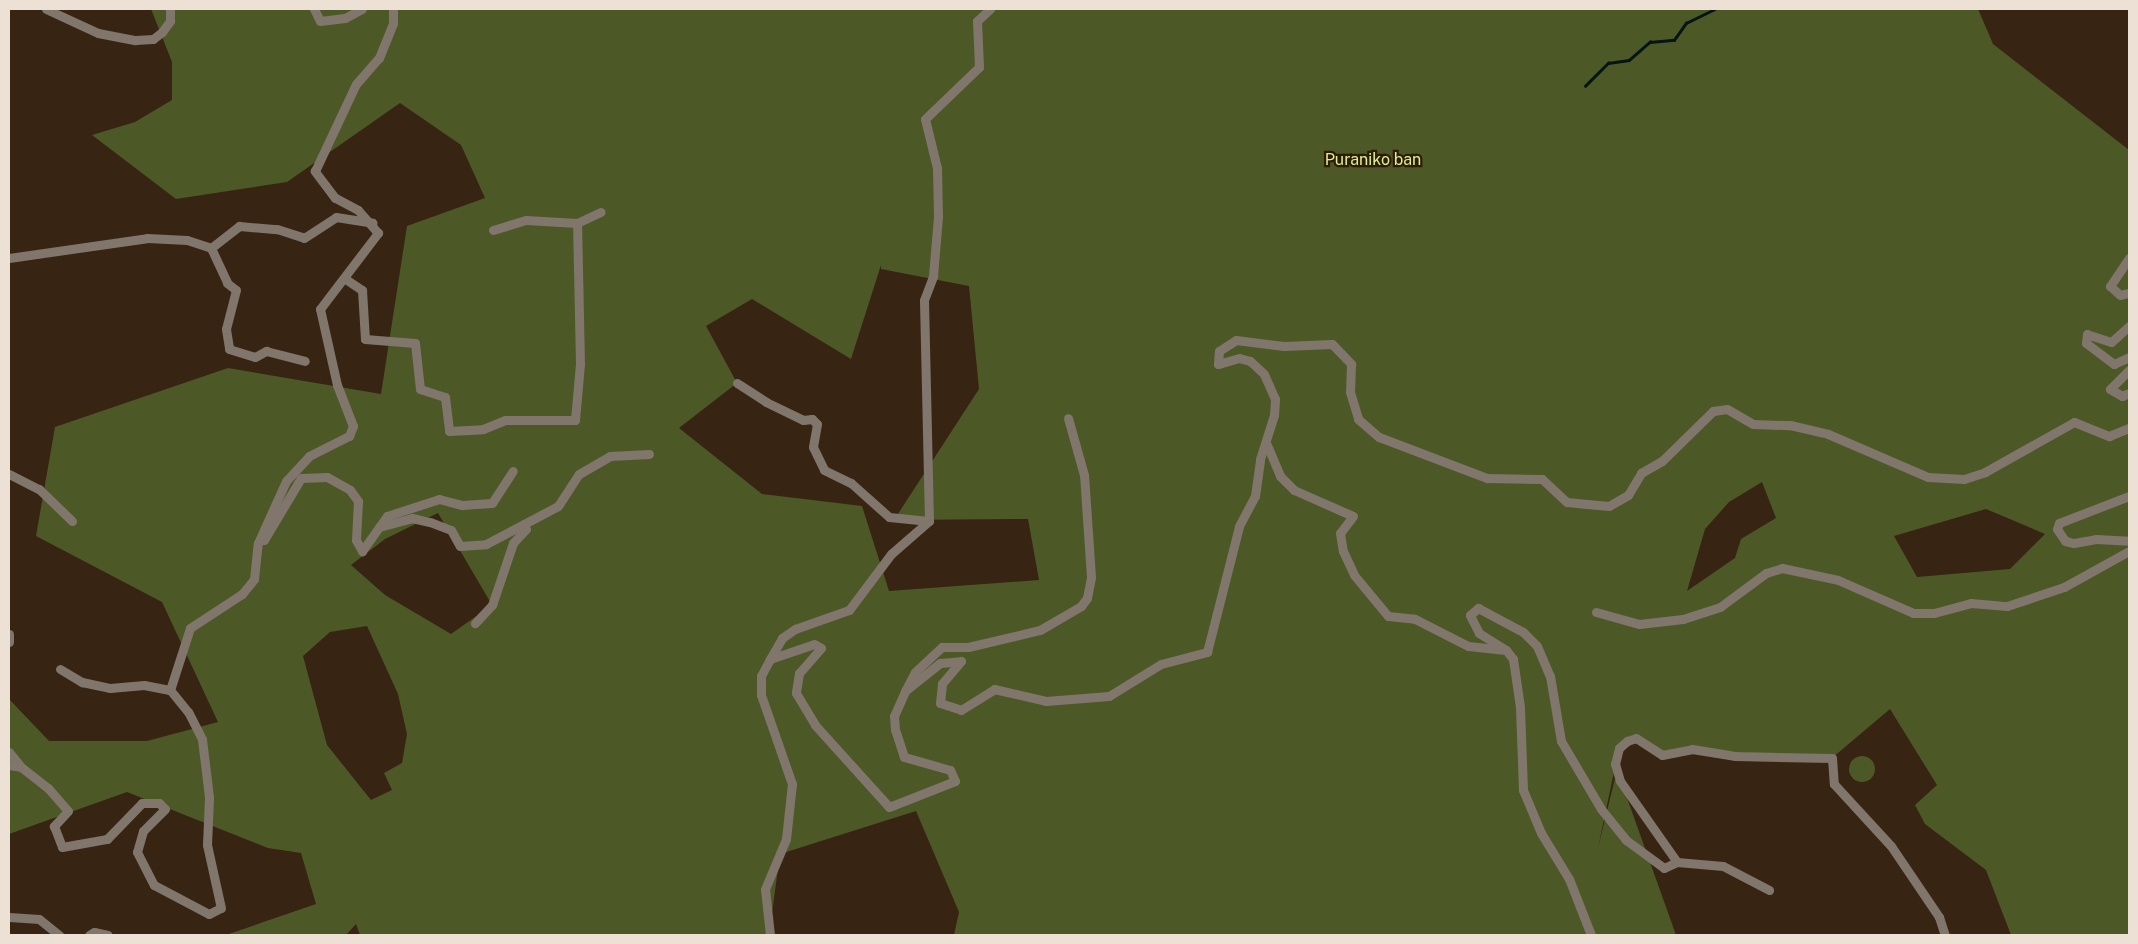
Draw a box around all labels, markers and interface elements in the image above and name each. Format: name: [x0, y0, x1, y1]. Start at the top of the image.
park label: Puraniko ban: [1325, 150, 1421, 170]

